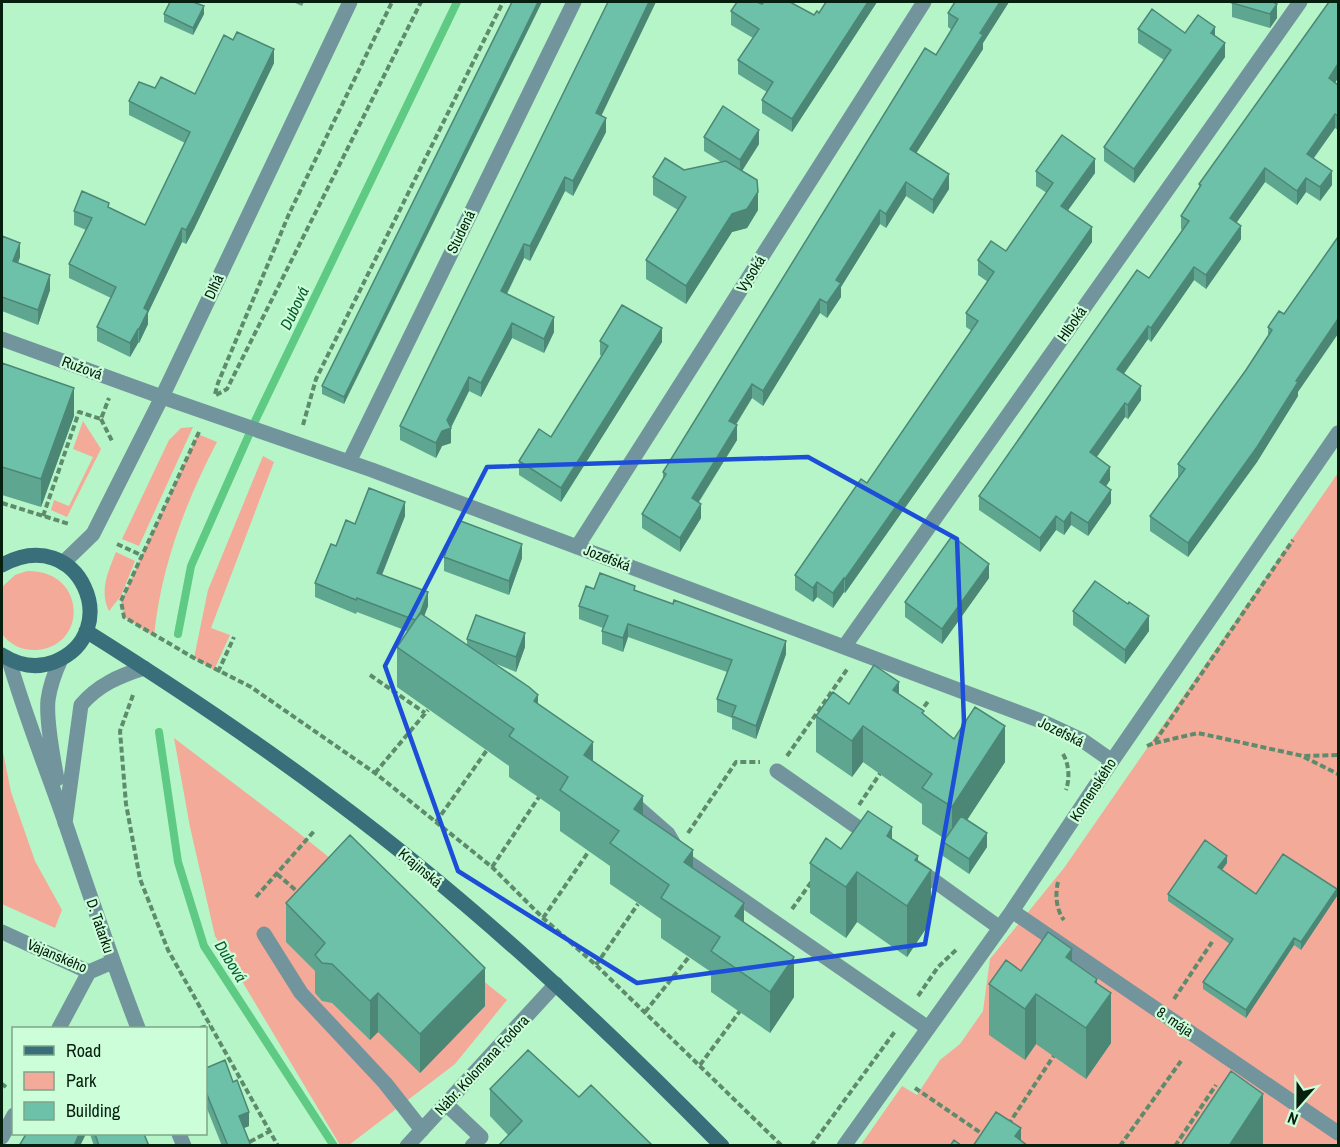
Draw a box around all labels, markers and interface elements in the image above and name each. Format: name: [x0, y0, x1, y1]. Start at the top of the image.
street label: Studená: [441, 206, 480, 257]
street label: Vysoká: [731, 251, 770, 296]
street label: Dlhá: [199, 271, 228, 303]
water label: Dubová: [274, 283, 314, 333]
street label: Hlboká: [1052, 302, 1091, 345]
street label: Ružová: [59, 351, 106, 385]
street label: Jozefská: [581, 539, 634, 576]
street label: Jozefská: [1035, 711, 1088, 752]
street label: Komenského: [1064, 754, 1121, 826]
street label: Krajinská: [394, 843, 447, 892]
street label: D. Tatarku: [81, 896, 120, 956]
street label: Vajanského: [24, 933, 91, 978]
water label: Dubová: [210, 936, 252, 986]
street label: 8. mája: [1153, 1002, 1198, 1042]
street label: Nábr. Kolomana Fodora: [430, 1010, 534, 1119]
legend: [12, 1027, 207, 1135]
text: Road: [66, 1038, 101, 1063]
text: Park: [66, 1068, 97, 1093]
north arrow: [1268, 1075, 1328, 1135]
text: Building: [66, 1098, 121, 1123]
text: N: [1284, 1107, 1301, 1131]

